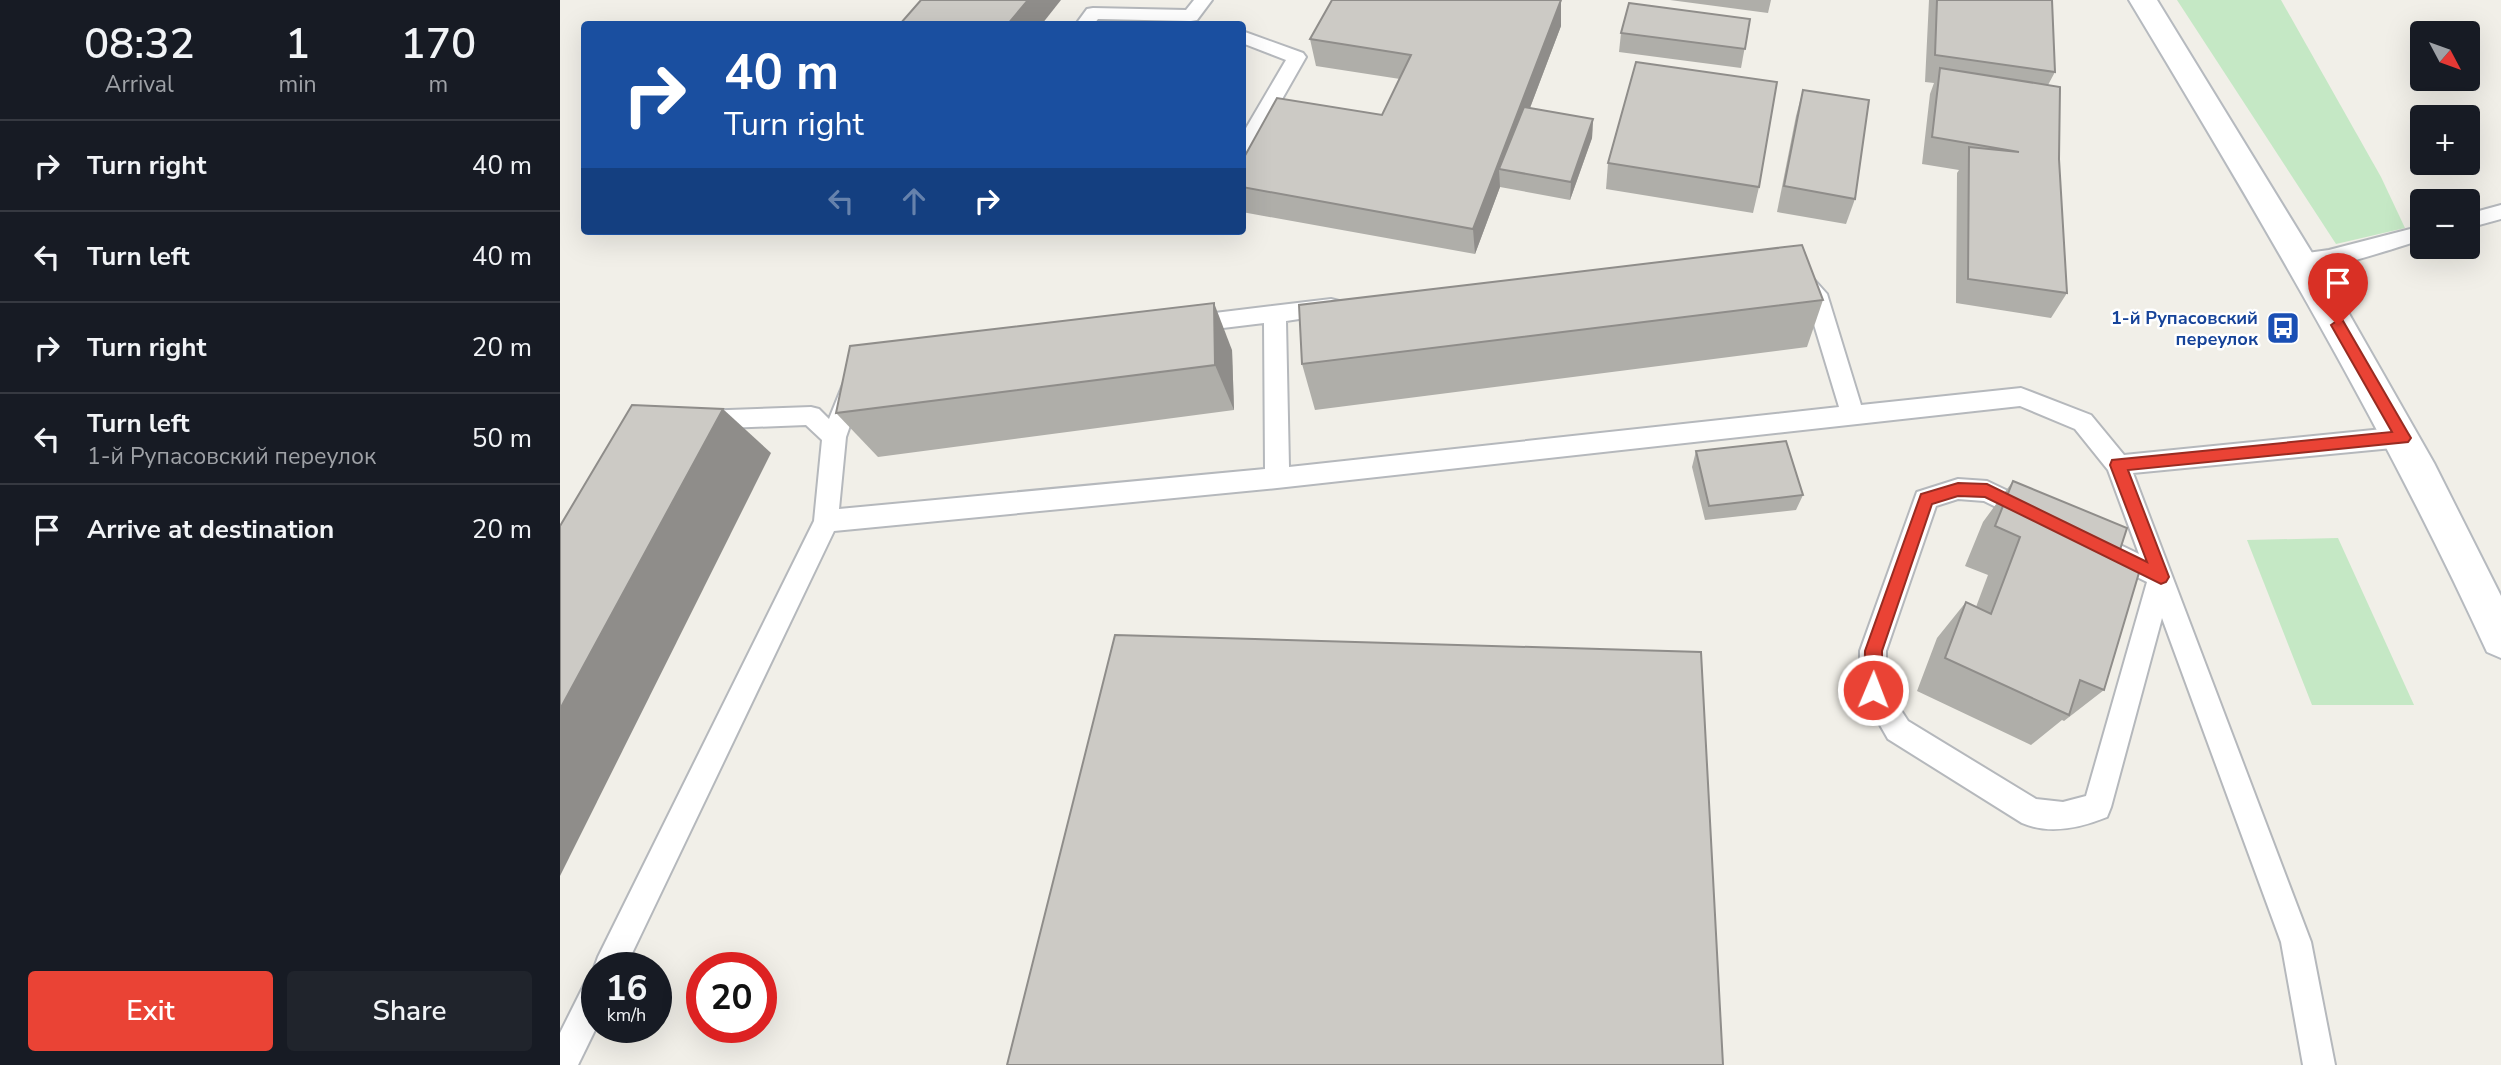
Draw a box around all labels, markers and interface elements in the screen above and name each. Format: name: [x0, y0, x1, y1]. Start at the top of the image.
text: 08:32: [84, 16, 195, 73]
text: 1: [285, 16, 310, 73]
text: 170: [400, 16, 476, 73]
north arrow: [2410, 21, 2480, 91]
map controls: [2410, 21, 2480, 259]
text: 40 m: [724, 39, 839, 106]
icon: right: [609, 49, 700, 140]
text: Arrival: [105, 69, 174, 100]
text: min: [279, 69, 317, 100]
text: m: [428, 69, 448, 100]
text: Turn right: [724, 103, 864, 146]
button: +: [2410, 105, 2480, 175]
icon: right: [28, 147, 66, 185]
text: Turn right: [87, 148, 206, 183]
text: 40 m: [472, 148, 532, 183]
icon: left: [822, 182, 860, 220]
icon: ahead: [895, 182, 933, 220]
icon: right: [968, 182, 1006, 220]
button: −: [2410, 189, 2480, 259]
icon: left: [28, 238, 66, 276]
text: Turn left: [87, 239, 190, 274]
text: 40 m: [472, 239, 532, 274]
pin: [2308, 253, 2368, 325]
icon: arrive: [2319, 264, 2357, 302]
place label: 1-й Рупасовский переулок: [2111, 306, 2259, 351]
bus stop icon: 1-й Рупасовский переулок: [2264, 309, 2302, 347]
icon: right: [28, 329, 66, 367]
text: Turn right: [87, 330, 206, 365]
text: 20 m: [472, 330, 532, 365]
text: Turn left: [87, 406, 190, 441]
icon: left: [28, 420, 66, 458]
text: 50 m: [472, 421, 532, 456]
text: 1-й Рупасовский переулок: [87, 441, 376, 472]
icon: arrive: [28, 511, 66, 549]
text: Arrive at destination: [87, 512, 334, 547]
text: 20 m: [472, 512, 532, 547]
position arrow: [1836, 653, 1910, 727]
speed limit sign: 20: [686, 952, 777, 1043]
text: 16: [605, 965, 648, 1012]
button: Exit: [28, 971, 273, 1051]
button: Share: [287, 971, 532, 1051]
text: km/h: [607, 1003, 646, 1027]

